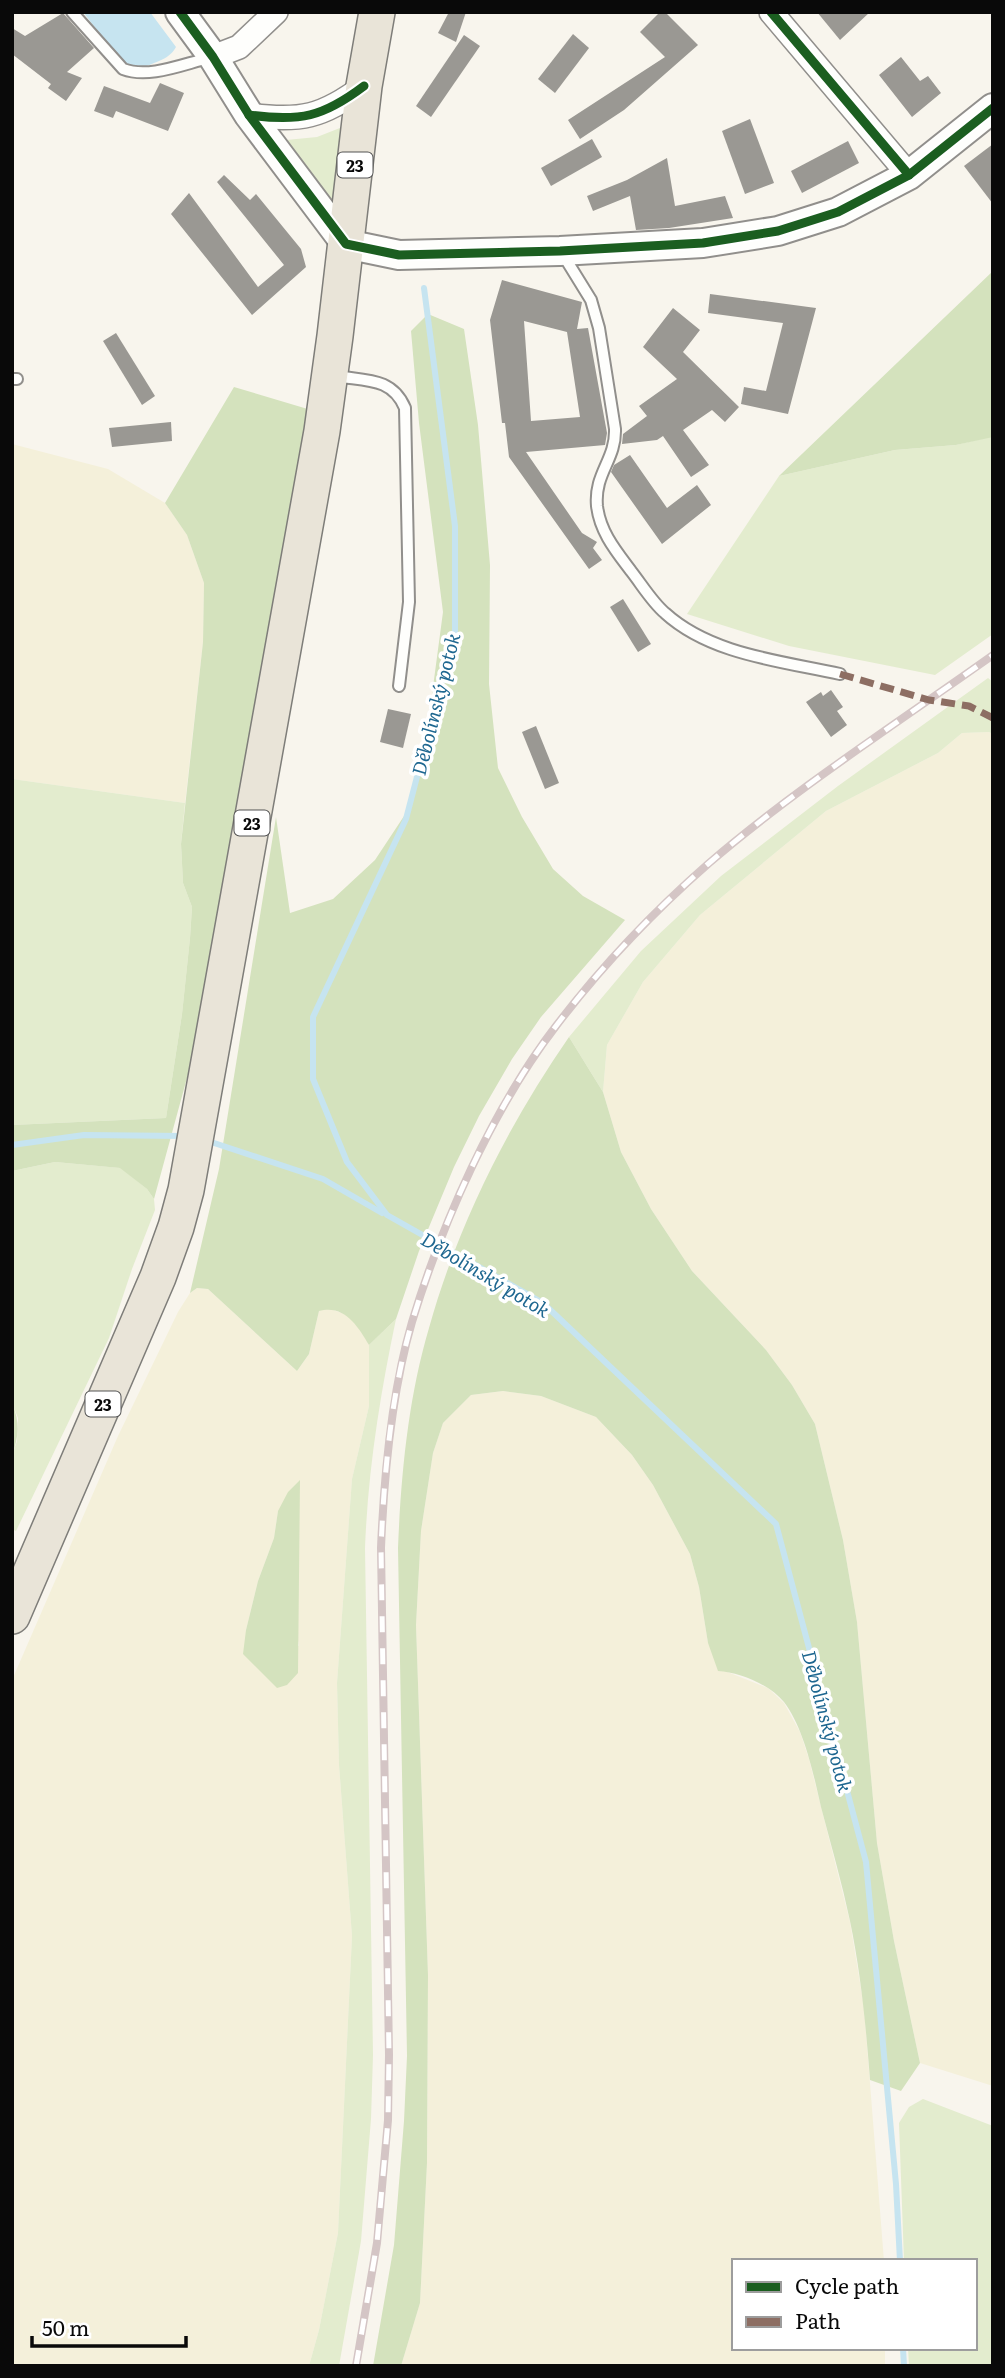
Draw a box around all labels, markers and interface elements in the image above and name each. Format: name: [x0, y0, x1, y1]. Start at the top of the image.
road number: 23: [338, 153, 372, 178]
water label: Děbolínský potok: [404, 629, 466, 778]
road number: 23: [234, 810, 270, 836]
water label: Děbolínský potok: [416, 1224, 556, 1324]
road number: 23: [86, 1392, 120, 1416]
water label: Děbolínský potok: [796, 1647, 861, 1796]
legend: [732, 2259, 977, 2350]
text: Cycle path: [795, 2269, 899, 2300]
scale bar: [32, 2304, 186, 2348]
text: Path: [795, 2304, 841, 2335]
text: 50 m: [42, 2311, 89, 2342]

